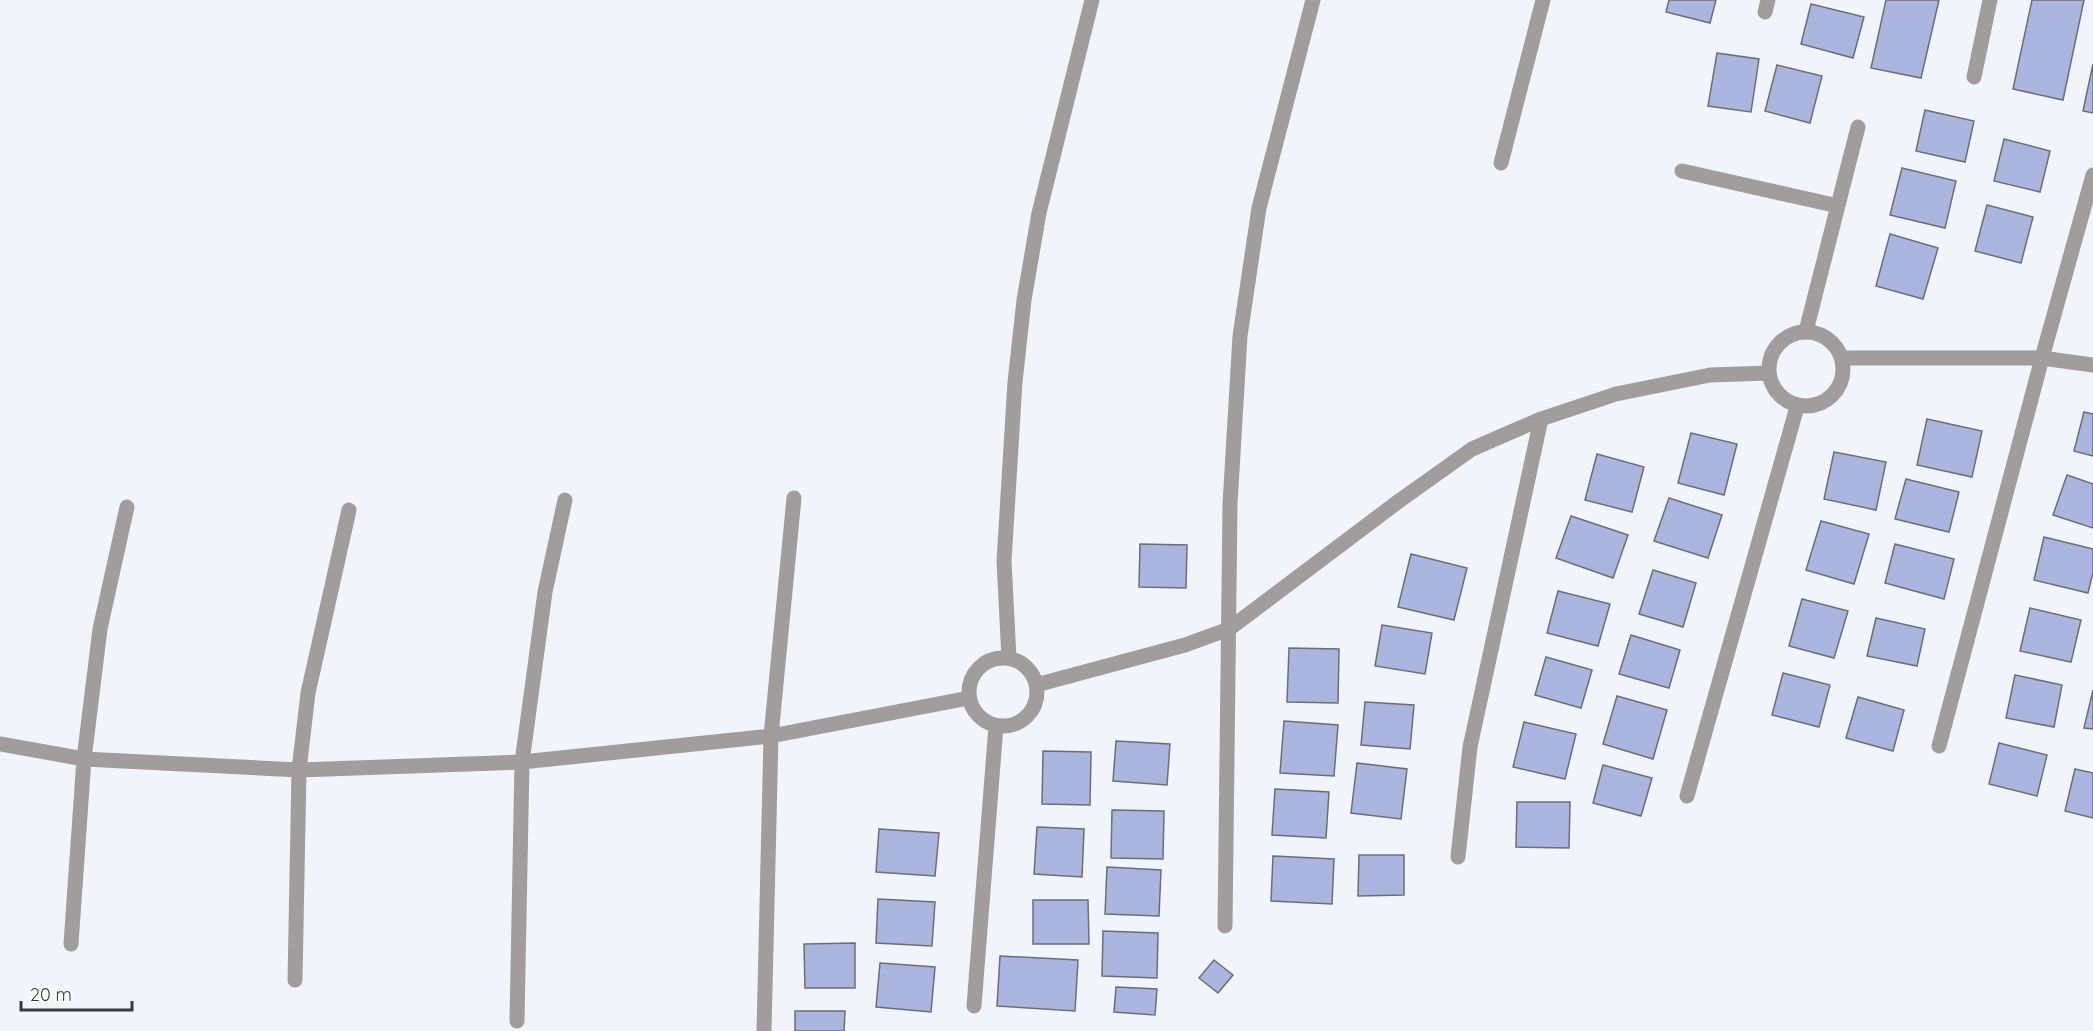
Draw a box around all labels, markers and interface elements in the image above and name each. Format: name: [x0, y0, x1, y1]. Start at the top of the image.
scale bar: [21, 974, 132, 1012]
text: 20 m: [30, 983, 72, 1006]

